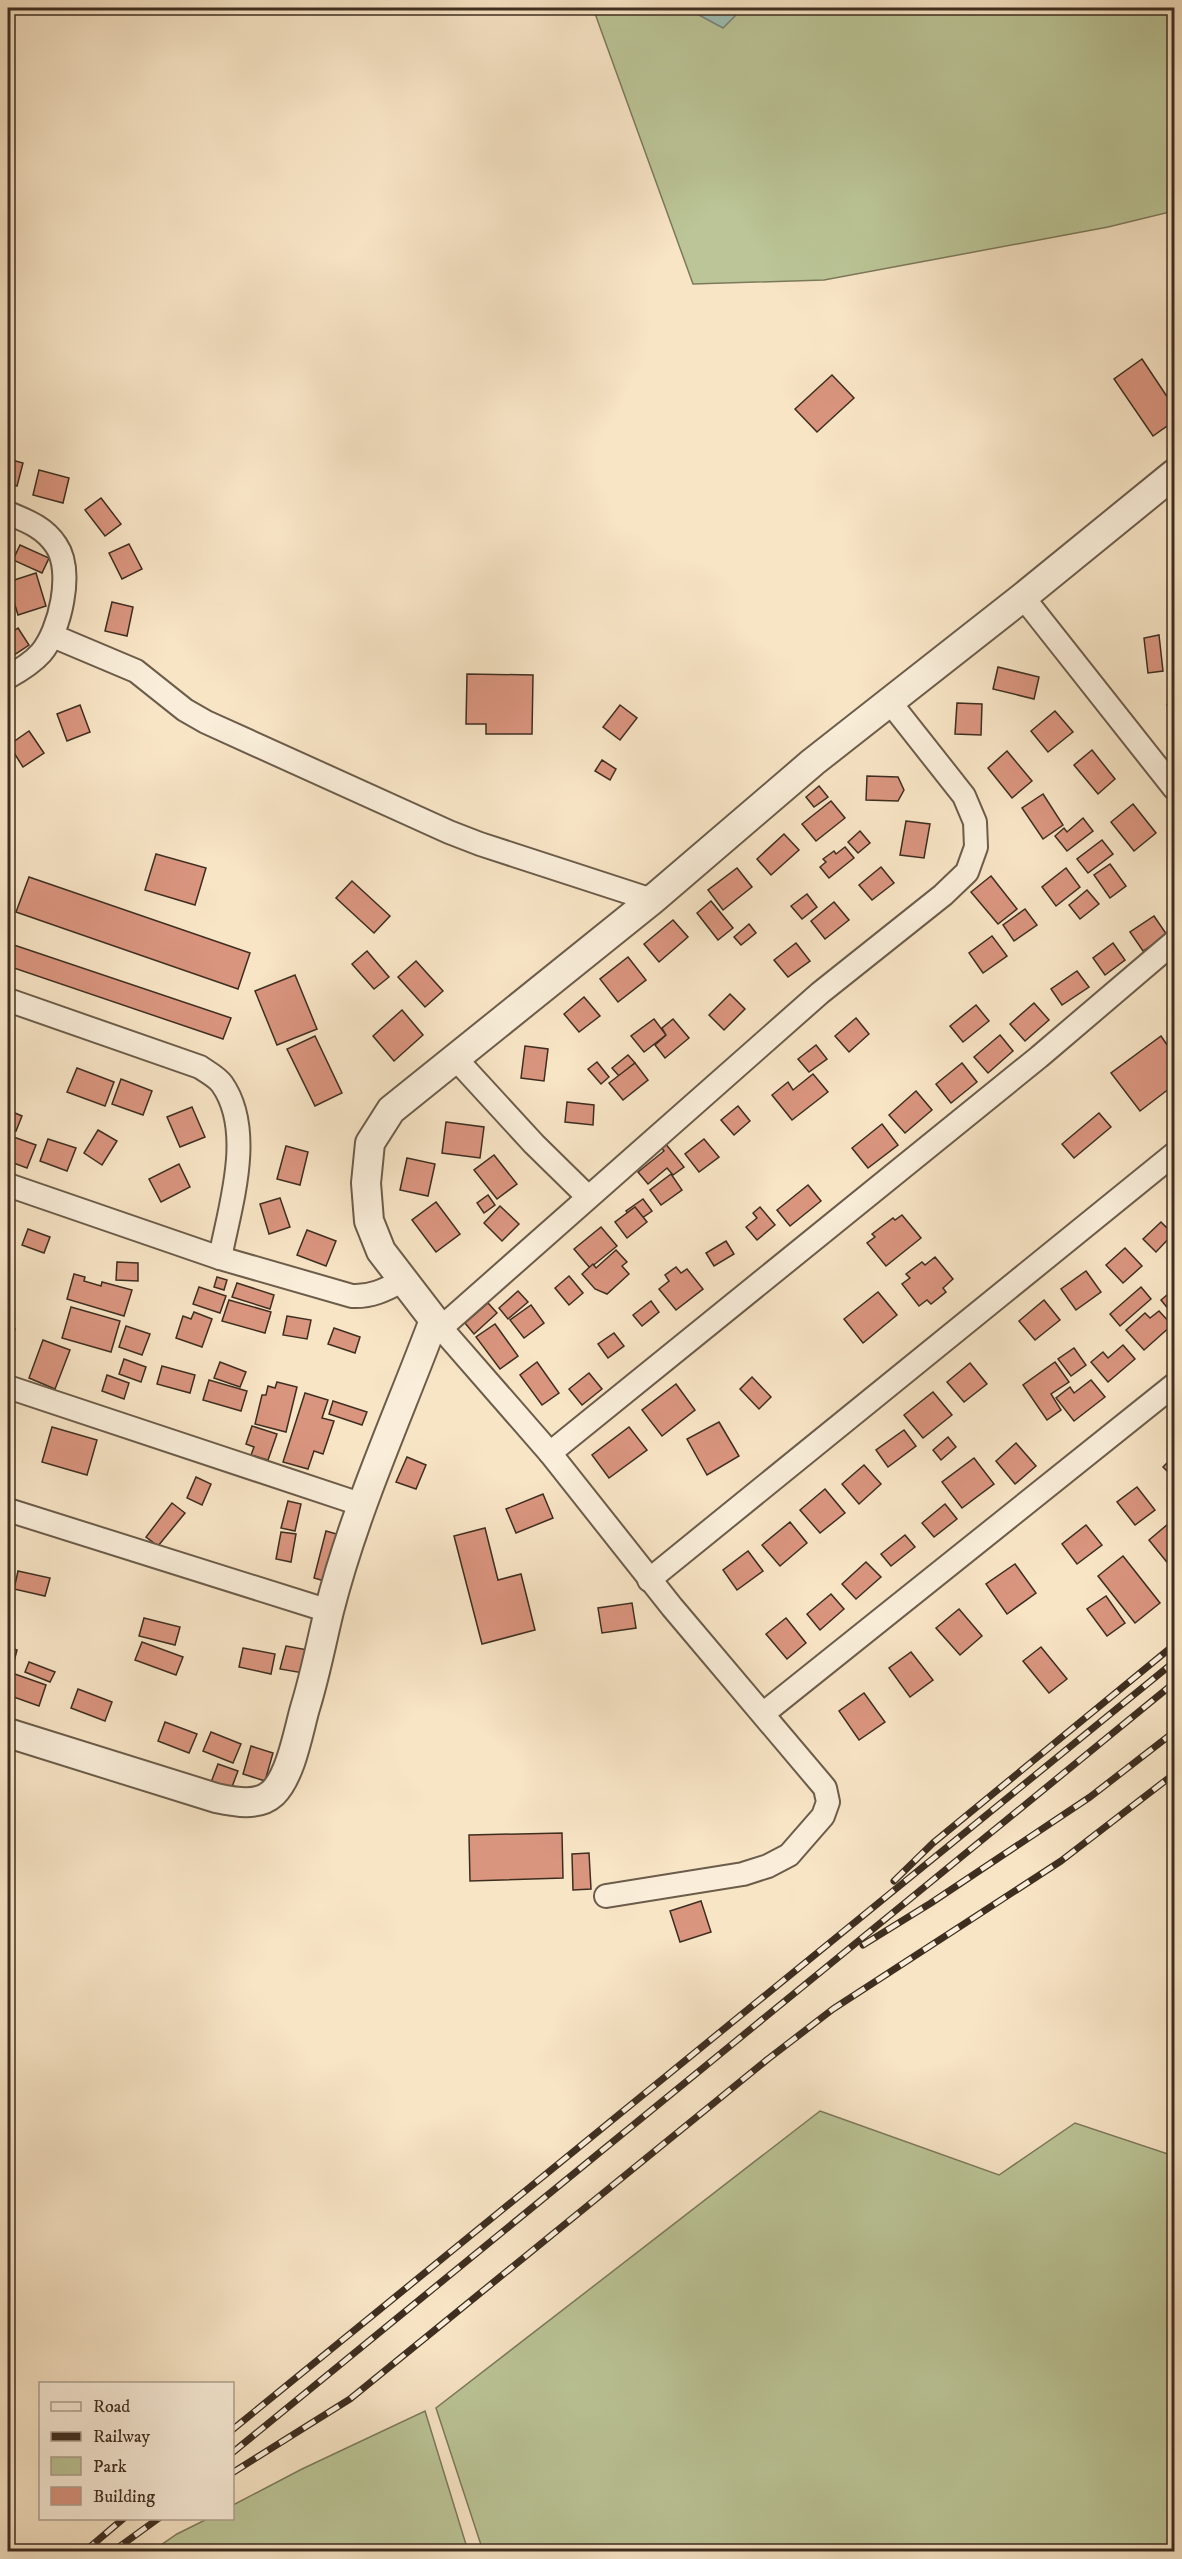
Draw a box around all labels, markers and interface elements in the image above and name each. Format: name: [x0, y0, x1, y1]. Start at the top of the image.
legend: [39, 2382, 234, 2520]
text: Road: [93, 2396, 130, 2418]
text: Railway: [93, 2426, 151, 2448]
text: Park: [93, 2456, 127, 2478]
text: Building: [93, 2486, 155, 2508]

